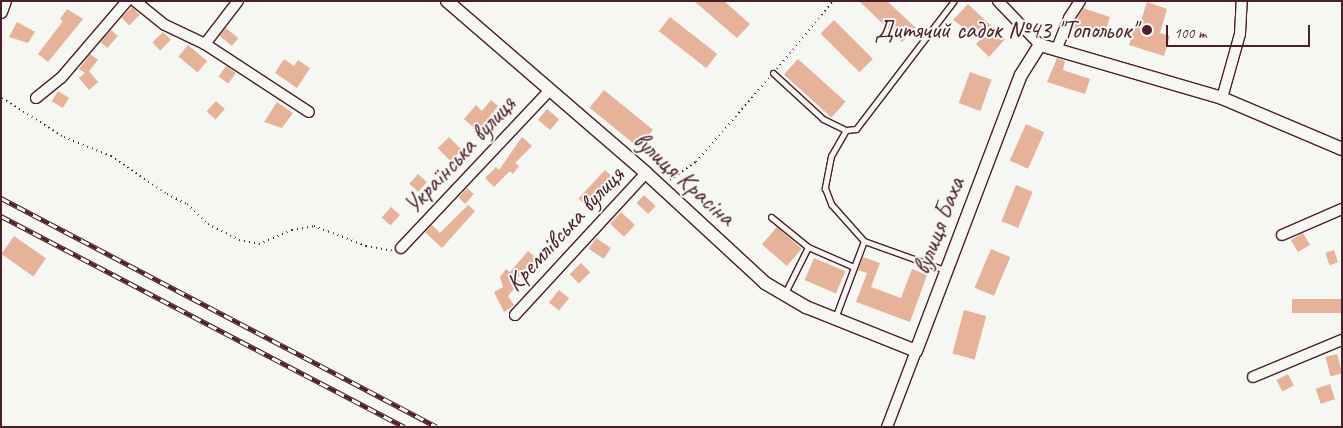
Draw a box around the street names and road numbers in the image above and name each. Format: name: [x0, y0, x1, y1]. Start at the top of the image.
street label: Українська вулиця: [397, 89, 523, 221]
street label: вулиця Красіна: [627, 125, 741, 233]
street label: Кремлівська вулиця: [499, 160, 631, 298]
street label: вулиця Баха: [907, 173, 971, 279]

